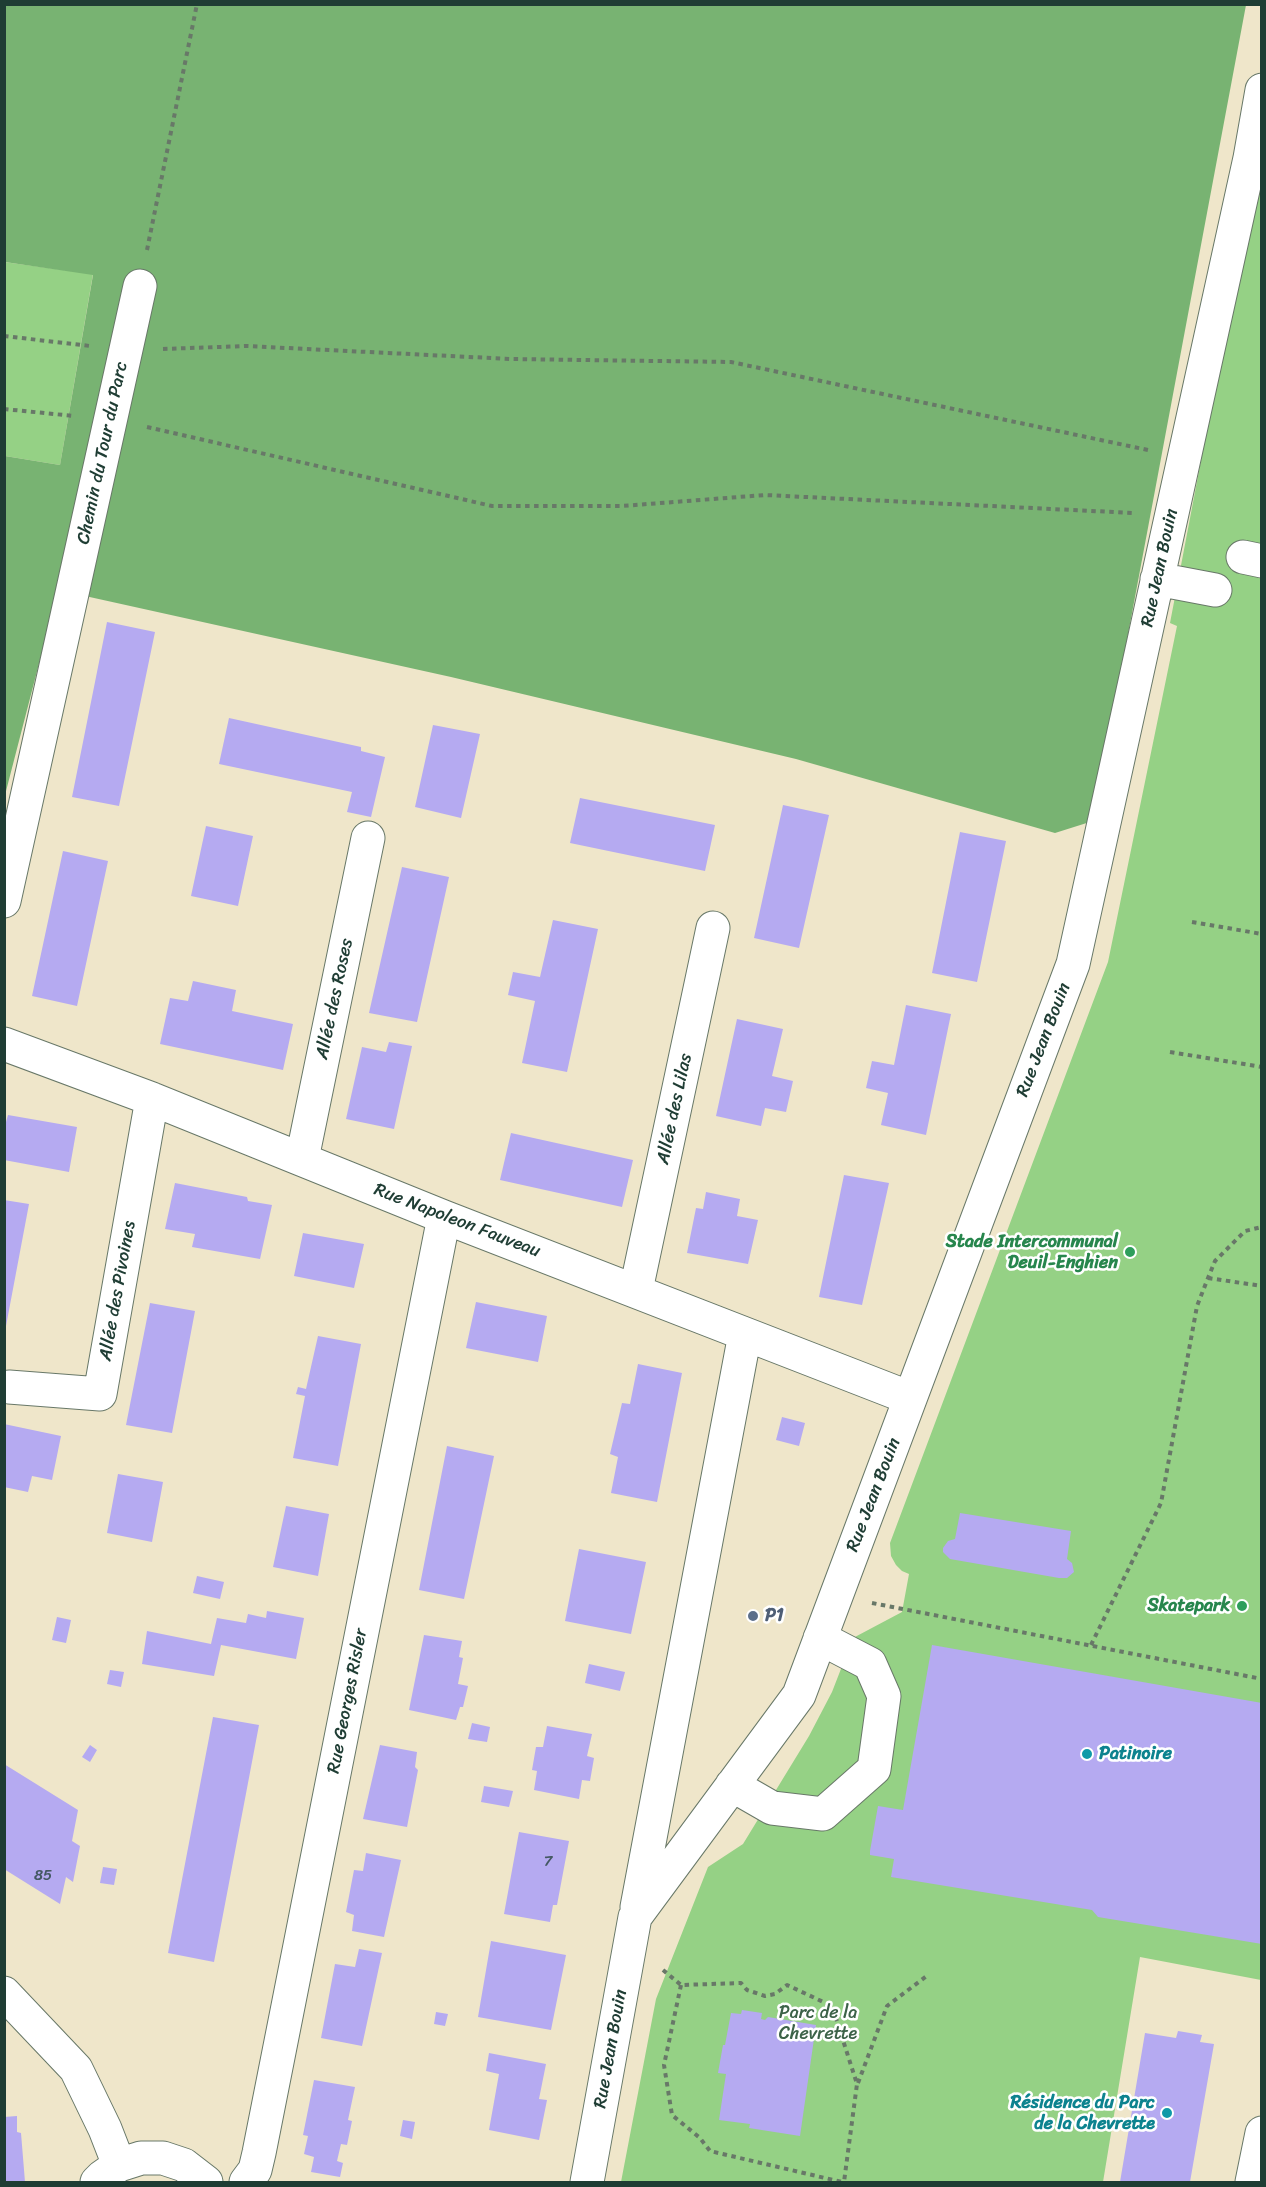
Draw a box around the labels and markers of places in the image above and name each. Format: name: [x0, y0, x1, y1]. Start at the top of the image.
place label: Stade Intercommunal Deuil-Enghien: [946, 1231, 1118, 1274]
marker: Stade Intercommunal Deuil-Enghien: [1123, 1245, 1137, 1259]
place label: Skatepark: [1148, 1595, 1230, 1617]
marker: Skatepark: [1235, 1599, 1249, 1613]
place label: P1: [765, 1605, 784, 1627]
marker: P1: [746, 1609, 760, 1623]
place label: Patinoire: [1099, 1743, 1172, 1765]
marker: Patinoire: [1080, 1747, 1094, 1761]
place label: Résidence du Parc de la Chevrette: [1011, 2092, 1155, 2134]
marker: Résidence du Parc de la Chevrette: [1160, 2106, 1174, 2120]

